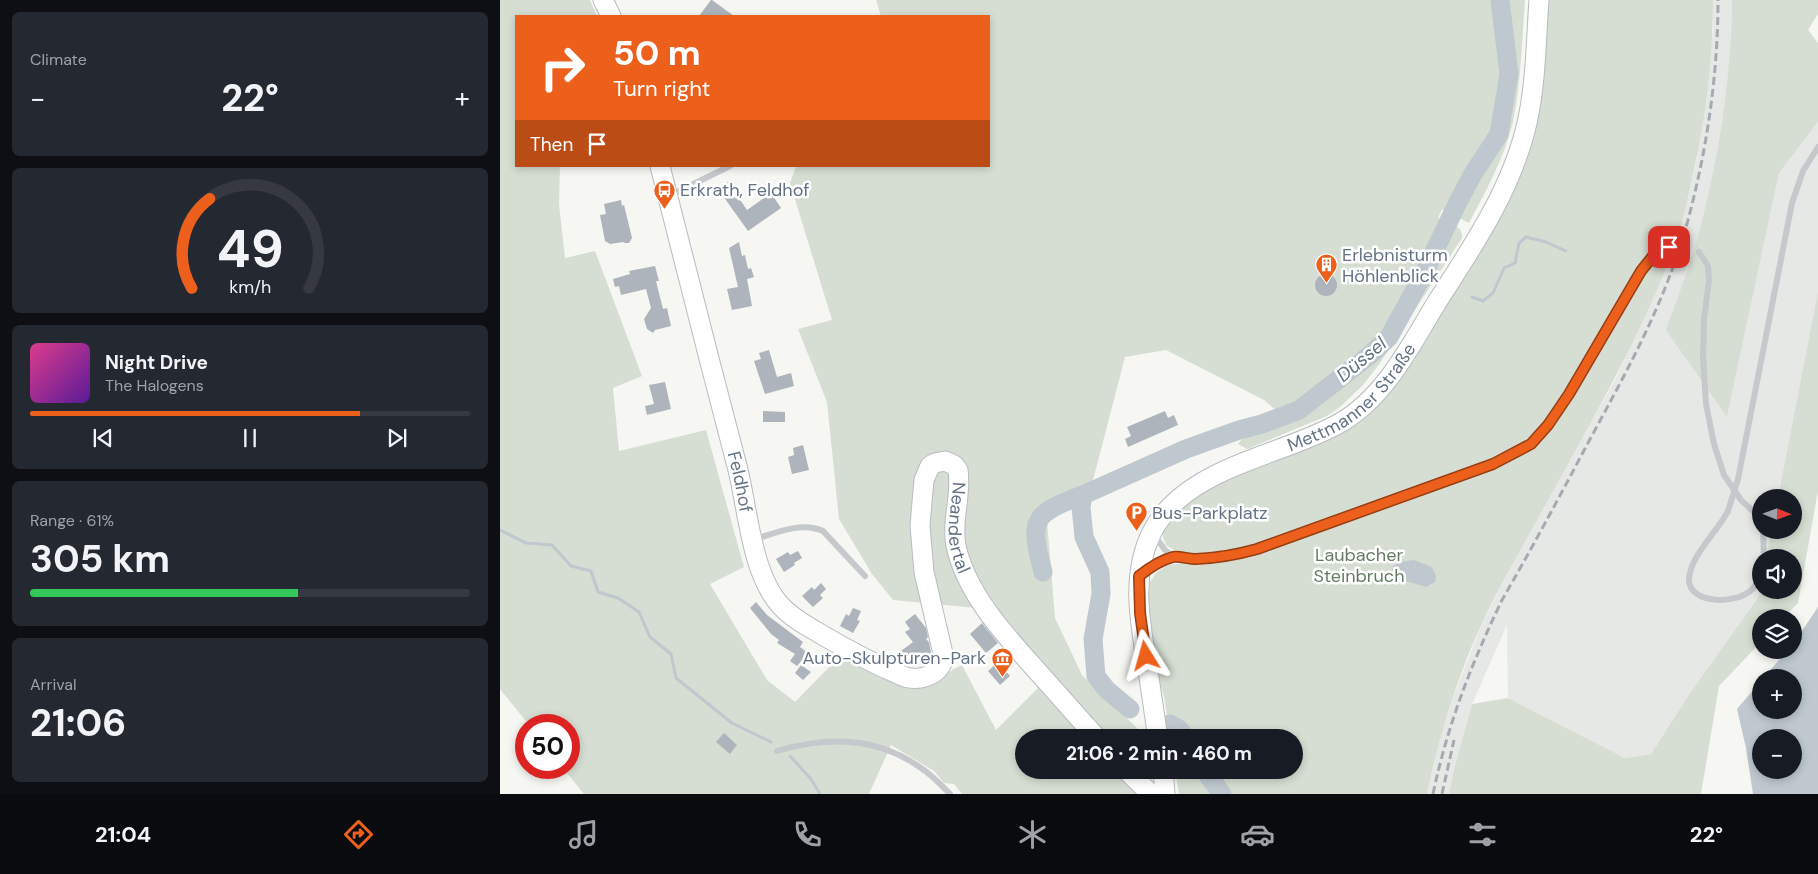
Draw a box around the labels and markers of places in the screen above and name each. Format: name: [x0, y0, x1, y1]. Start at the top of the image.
bus stop icon: Erkrath, Feldhof: [652, 178, 676, 209]
place label: Erkrath, Feldhof: [680, 178, 810, 202]
pin: [1648, 226, 1690, 268]
place label: Erlebnisturm Höhlenblick: [1342, 243, 1448, 288]
building icon: Erlebnisturm Höhlenblick: [1314, 253, 1338, 284]
parking icon: Bus-Parkplatz: [1124, 501, 1148, 532]
place label: Bus-Parkplatz: [1152, 501, 1268, 525]
place label: Auto-Skulpturen-Park: [802, 646, 986, 670]
museum icon: Auto-Skulpturen-Park: [990, 646, 1014, 677]

